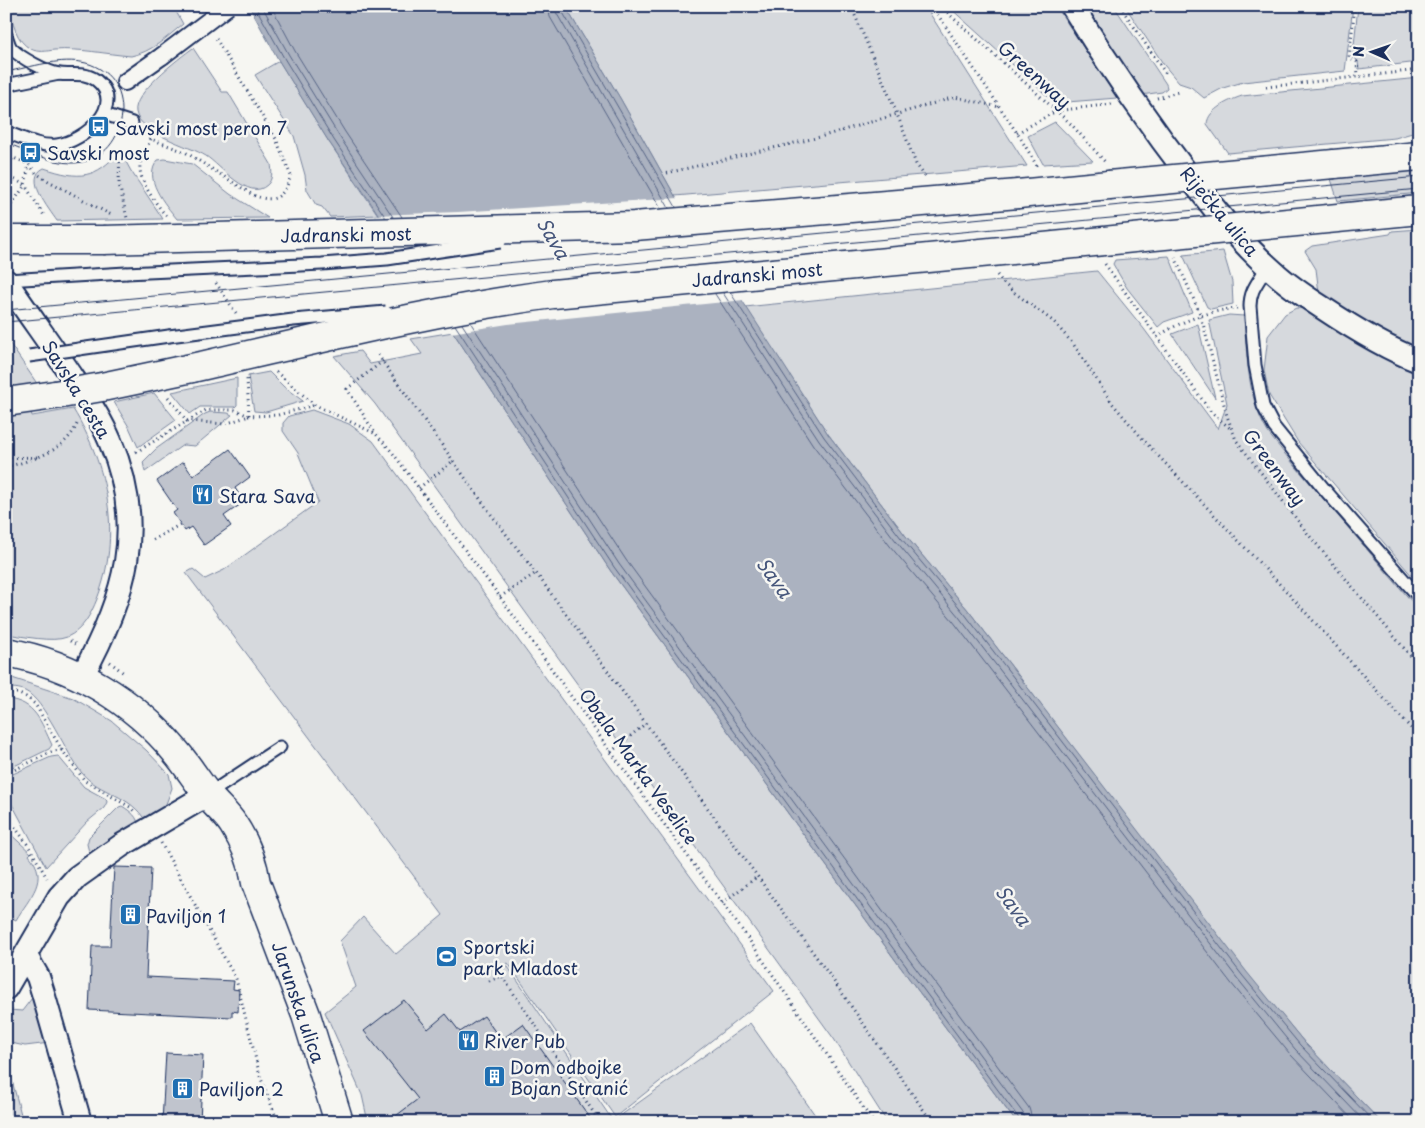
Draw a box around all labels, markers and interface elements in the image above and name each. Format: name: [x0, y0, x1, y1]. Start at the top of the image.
north arrow: [1348, 28, 1398, 78]
street label: Greenway: [993, 34, 1077, 114]
text: N: [1348, 46, 1369, 57]
place label: Savski most peron 7: [115, 114, 287, 141]
bus stop icon: Savski most peron 7: [87, 115, 111, 139]
place label: Savski most: [47, 139, 150, 166]
bus stop icon: Savski most: [19, 140, 43, 164]
street label: Riječka ulica: [1174, 160, 1266, 262]
water label: Sava: [531, 212, 578, 265]
street label: Jadranski most: [280, 219, 412, 249]
street label: Jadranski most: [690, 255, 824, 293]
street label: Savska cesta: [36, 335, 118, 444]
street label: Greenway: [1237, 423, 1313, 511]
place label: Stara Sava: [219, 482, 316, 509]
restaurant icon: Stara Sava: [191, 483, 215, 507]
water label: Sava: [751, 551, 800, 604]
street label: Obala Marka Veselice: [573, 682, 705, 850]
water label: Sava: [990, 879, 1039, 932]
place label: Paviljon 1: [146, 902, 226, 929]
building icon: Paviljon 1: [118, 903, 142, 927]
place label: Sportski park Mladost: [463, 933, 578, 981]
street label: Jarunska ulica: [266, 938, 333, 1067]
sports icon: Sportski park Mladost: [435, 944, 459, 968]
place label: River Pub: [484, 1027, 565, 1054]
restaurant icon: River Pub: [456, 1028, 480, 1052]
place label: Dom odbojke Bojan Stranić: [510, 1053, 628, 1101]
building icon: Dom odbojke Bojan Stranić: [482, 1064, 506, 1088]
place label: Paviljon 2: [199, 1075, 284, 1102]
building icon: Paviljon 2: [171, 1076, 195, 1100]

